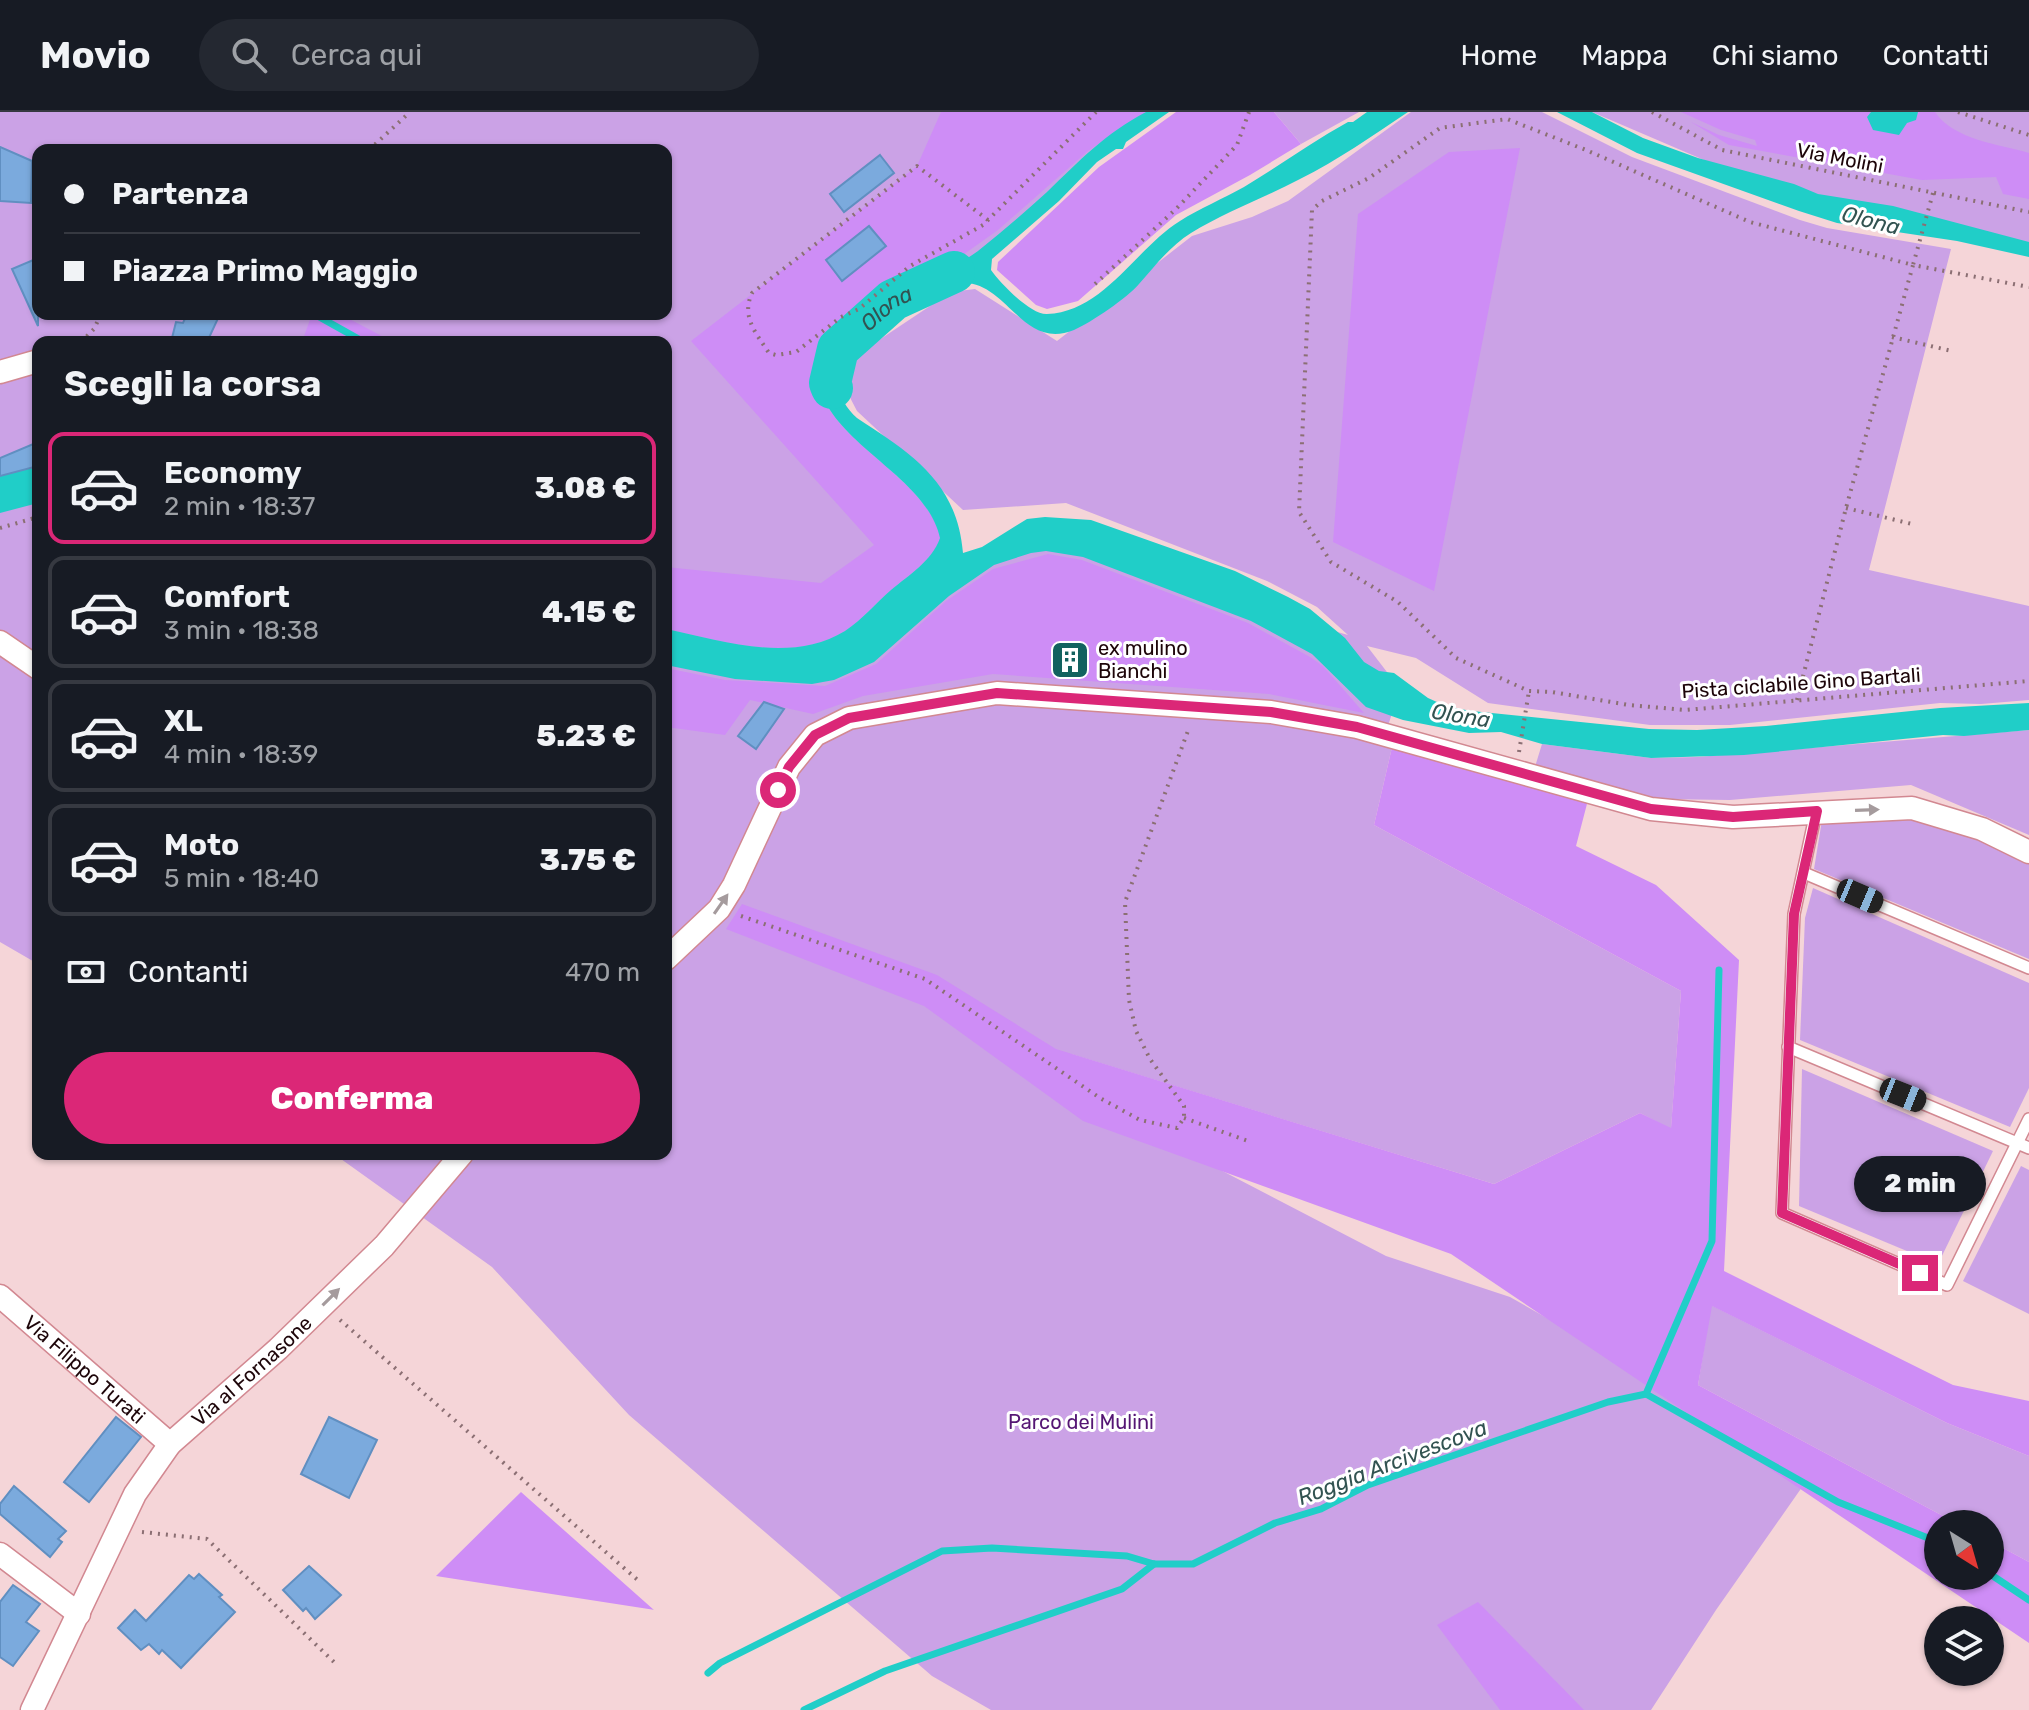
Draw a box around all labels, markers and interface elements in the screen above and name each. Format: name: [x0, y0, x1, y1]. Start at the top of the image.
search box: [199, 19, 759, 91]
text: Movio: [40, 32, 151, 78]
icon: search: [227, 33, 271, 77]
text: Cerca qui: [291, 37, 422, 73]
text: Home: [1461, 39, 1537, 72]
text: Mappa: [1581, 39, 1668, 72]
text: Chi siamo: [1712, 39, 1839, 72]
text: Contatti: [1883, 39, 1989, 72]
street label: Via Molini: [1795, 138, 1885, 178]
text: Partenza: [112, 176, 249, 212]
water label: Olona: [1839, 200, 1903, 241]
text: Piazza Primo Maggio: [112, 253, 418, 289]
water label: Olona: [855, 280, 917, 337]
text: Scegli la corsa: [64, 362, 322, 405]
icon: car: [68, 452, 140, 524]
text: Economy: [164, 455, 302, 491]
text: 3.08 €: [535, 470, 636, 506]
text: 2 min · 18:37: [164, 491, 315, 522]
icon: car: [68, 576, 140, 648]
text: Comfort: [164, 579, 290, 615]
text: 4.15 €: [542, 594, 636, 630]
text: 3 min · 18:38: [164, 615, 319, 646]
place label: ex mulino Bianchi: [1098, 636, 1188, 683]
building icon: ex mulino Bianchi: [1049, 639, 1091, 681]
street label: Pista ciclabile Gino Bartali: [1681, 663, 1921, 703]
water label: Olona: [1430, 698, 1492, 733]
icon: car: [68, 700, 140, 772]
text: XL: [164, 703, 203, 739]
text: 5.23 €: [536, 718, 636, 754]
text: 4 min · 18:39: [164, 739, 318, 770]
route start: [760, 772, 796, 808]
one-way arrow: [1855, 803, 1880, 816]
icon: car: [68, 824, 140, 896]
text: Moto: [164, 827, 239, 863]
text: 3.75 €: [539, 842, 636, 878]
text: 5 min · 18:40: [164, 863, 319, 894]
car: [1833, 876, 1887, 916]
one-way arrow: [713, 894, 728, 915]
icon: cash: [64, 950, 108, 994]
text: Contanti: [128, 954, 248, 990]
text: 470 m: [565, 957, 640, 988]
button: Conferma: [64, 1052, 640, 1144]
car: [1876, 1075, 1930, 1115]
callout: 2 min: [1854, 1157, 1986, 1213]
text: 2 min: [1884, 1168, 1956, 1199]
route end: [1902, 1255, 1938, 1291]
one-way arrow: [321, 1288, 340, 1307]
street label: Via Filippo Turati: [19, 1310, 150, 1429]
street label: Via al Fornasone: [187, 1311, 317, 1431]
park label: Parco dei Mulini: [1008, 1410, 1154, 1434]
water label: Roggia Arcivescova: [1293, 1414, 1491, 1511]
north arrow: [1924, 1510, 2004, 1590]
map controls: [1924, 1510, 2004, 1686]
button: layers: [1924, 1606, 2004, 1686]

